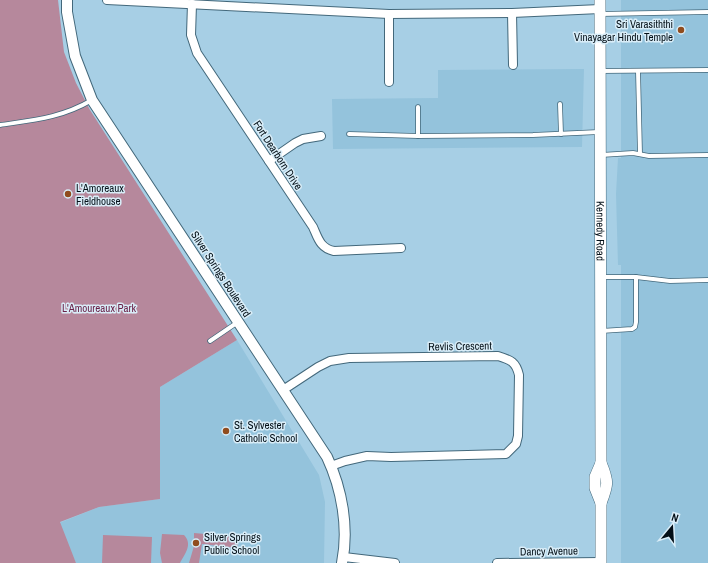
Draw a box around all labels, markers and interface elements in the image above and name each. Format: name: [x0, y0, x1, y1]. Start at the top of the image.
place label: Sri Varasiththi Vinayagar Hindu Temple: [574, 17, 673, 44]
marker: Sri Varasiththi Vinayagar Hindu Temple: [676, 25, 686, 35]
street label: Fort Dearborn Drive: [250, 118, 306, 192]
place label: L'Amoreaux Fieldhouse: [76, 181, 124, 208]
marker: L'Amoreaux Fieldhouse: [63, 189, 73, 199]
street label: Kennedy Road: [593, 201, 608, 261]
street label: Silver Springs Boulevard: [188, 228, 254, 320]
park label: L'Amoureaux Park: [62, 301, 136, 315]
street label: Revlis Crescent: [428, 338, 492, 354]
place label: St. Sylvester Catholic School: [234, 418, 297, 445]
marker: St. Sylvester Catholic School: [221, 426, 231, 436]
north arrow: [652, 507, 692, 547]
text: N: [670, 510, 680, 525]
place label: Silver Springs Public School: [204, 530, 261, 557]
marker: Silver Springs Public School: [191, 538, 201, 548]
street label: Dancy Avenue: [520, 543, 578, 559]

